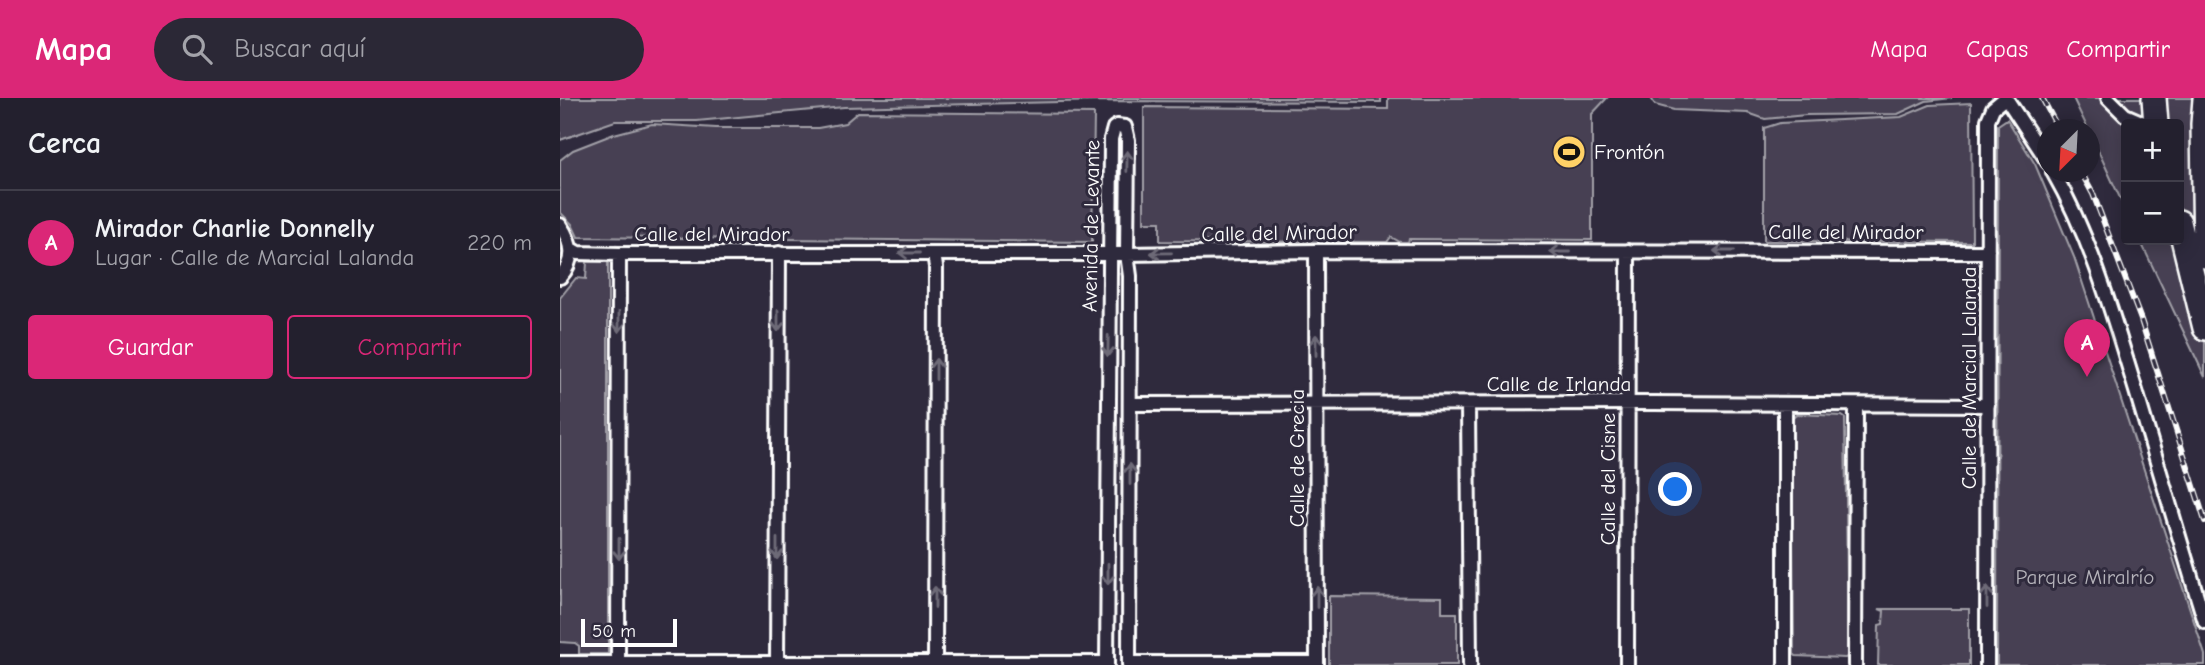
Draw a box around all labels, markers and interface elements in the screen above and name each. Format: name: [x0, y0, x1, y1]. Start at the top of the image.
search box: [154, 18, 644, 81]
text: Mapa: [35, 30, 112, 68]
icon: search: [178, 30, 216, 68]
text: Buscar aquí: [234, 34, 365, 64]
text: Mapa: [1870, 35, 1928, 63]
text: Capas: [1966, 35, 2028, 63]
text: Compartir: [2066, 35, 2170, 63]
north arrow: [2037, 119, 2100, 182]
map controls: [2121, 119, 2184, 245]
button: +: [2121, 119, 2184, 182]
text: Cerca: [28, 126, 101, 161]
sports icon: Frontón: [1550, 133, 1588, 171]
street label: Avenida de Levante: [1077, 140, 1105, 312]
place label: Frontón: [1594, 140, 1665, 164]
one-way arrow: [1121, 150, 1134, 173]
button: −: [2121, 182, 2184, 245]
text: Mirador Charlie Donnelly: [95, 214, 374, 244]
street label: Calle del Mirador: [1201, 220, 1358, 246]
street label: Calle del Mirador: [1768, 220, 1924, 244]
street label: Calle del Mirador: [634, 222, 790, 246]
text: A: [45, 229, 57, 256]
text: 220 m: [467, 229, 532, 256]
text: Lugar · Calle de Marcial Lalanda: [95, 244, 414, 271]
one-way arrow: [1713, 244, 1736, 258]
one-way arrow: [1548, 245, 1571, 258]
one-way arrow: [897, 246, 920, 260]
one-way arrow: [1149, 247, 1172, 260]
street label: Calle de Marcial Lalanda: [1957, 267, 1981, 489]
one-way arrow: [771, 309, 785, 332]
one-way arrow: [612, 310, 626, 333]
button: Guardar: [28, 315, 273, 379]
button: Compartir: [287, 315, 532, 379]
pin: A: [2064, 319, 2110, 377]
one-way arrow: [1309, 334, 1323, 357]
one-way arrow: [1101, 335, 1115, 358]
one-way arrow: [929, 358, 943, 381]
street label: Calle de Irlanda: [1487, 372, 1631, 396]
street label: Calle de Grecia: [1285, 389, 1309, 527]
street label: Calle del Cisne: [1596, 413, 1620, 545]
one-way arrow: [1123, 463, 1137, 486]
your location: [1658, 472, 1692, 506]
one-way arrow: [770, 537, 784, 560]
one-way arrow: [612, 538, 626, 561]
one-way arrow: [1101, 562, 1115, 585]
park label: Parque Miralrío: [2016, 565, 2154, 589]
one-way arrow: [928, 586, 942, 609]
one-way arrow: [1310, 586, 1324, 609]
one-way arrow: [1980, 586, 1994, 609]
scale bar: [581, 616, 677, 648]
text: 50 m: [592, 620, 636, 642]

